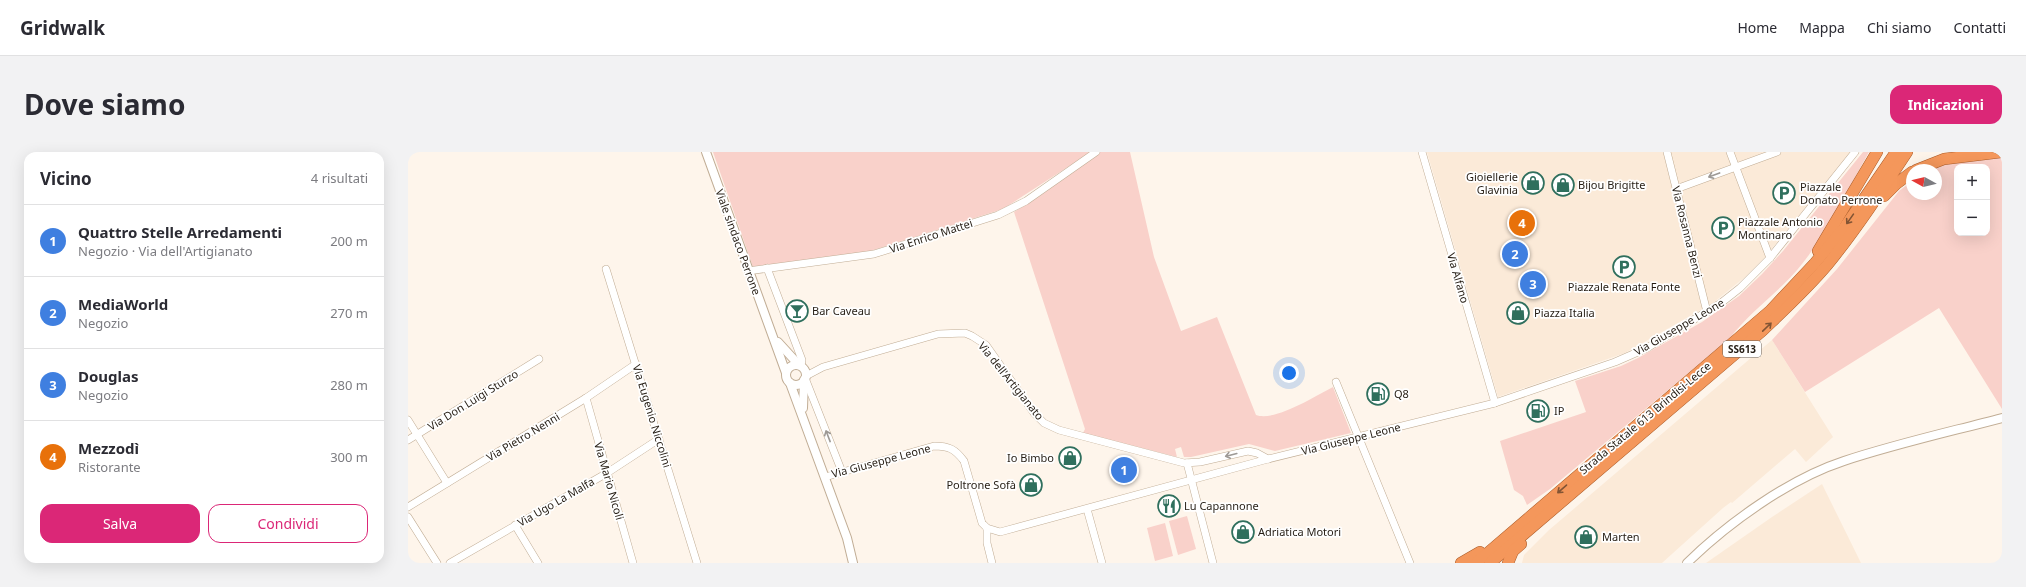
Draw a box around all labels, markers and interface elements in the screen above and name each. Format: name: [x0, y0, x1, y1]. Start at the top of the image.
text: Gridwalk: [20, 15, 105, 41]
text: Home: [1737, 18, 1777, 37]
text: Mappa: [1799, 18, 1845, 37]
text: Chi siamo: [1867, 18, 1931, 37]
text: Contatti: [1953, 18, 2006, 37]
text: Dove siamo: [24, 85, 185, 123]
button: Indicazioni: [1890, 85, 2002, 124]
north arrow: [1906, 164, 1942, 200]
map controls: [1954, 164, 1990, 236]
button: +: [1954, 164, 1990, 200]
text: Vicino: [40, 167, 92, 190]
text: 4 risultati: [311, 169, 368, 187]
place label: Gioiellerie Glavinia: [1466, 169, 1518, 197]
shop icon: Gioiellerie Glavinia: [1520, 170, 1546, 196]
shop icon: Bijou Brigitte: [1550, 172, 1576, 198]
one-way arrow: [1708, 172, 1720, 180]
place label: Bijou Brigitte: [1578, 177, 1645, 192]
place label: Piazzale Donato Perrone: [1800, 179, 1883, 207]
parking icon: Piazzale Donato Perrone: [1771, 180, 1797, 206]
street label: Via Rosanna Benzi: [1669, 184, 1706, 279]
street label: Viale sindaco Perrone: [712, 187, 765, 297]
button: −: [1954, 200, 1990, 236]
pin: 4: [1509, 208, 1535, 238]
one-way arrow: [1846, 213, 1854, 224]
place label: Piazzale Antonio Montinaro: [1738, 214, 1823, 242]
street label: Via Enrico Mattei: [887, 215, 974, 256]
parking icon: Piazzale Antonio Montinaro: [1710, 215, 1736, 241]
text: Quattro Stelle Arredamenti: [78, 222, 282, 242]
text: 1: [49, 232, 57, 250]
text: 200 m: [330, 232, 368, 250]
pin: 2: [1502, 239, 1528, 269]
text: Negozio · Via dell'Artigianato: [78, 242, 253, 260]
street label: Via Alfano: [1444, 251, 1473, 305]
parking icon: Piazzale Renata Fonte: [1611, 254, 1637, 280]
pin: 3: [1520, 269, 1546, 299]
place label: Piazzale Renata Fonte: [1568, 279, 1680, 294]
text: MediaWorld: [78, 294, 168, 314]
street label: Via Giuseppe Leone: [1631, 295, 1727, 359]
bar icon: Bar Caveau: [784, 298, 810, 324]
shop icon: Piazza Italia: [1505, 300, 1531, 326]
place label: Bar Caveau: [812, 303, 871, 318]
text: 2: [49, 304, 57, 322]
text: 270 m: [330, 304, 368, 322]
place label: Piazza Italia: [1534, 305, 1595, 320]
text: Negozio: [78, 314, 128, 332]
one-way arrow: [1762, 322, 1772, 332]
street label: Via dell'Artigianato: [975, 338, 1048, 423]
road number: SS613: [1723, 341, 1761, 357]
street label: Strada Statale 613 Brindisi-Lecce: [1576, 358, 1714, 477]
street label: Via Eugenio Niccolini: [630, 362, 675, 469]
your location: [1279, 363, 1299, 383]
text: Douglas: [78, 366, 139, 386]
street label: Via Don Luigi Sturzo: [425, 366, 521, 433]
text: 3: [49, 376, 57, 394]
text: 280 m: [330, 376, 368, 394]
fuel station icon: Q8: [1365, 381, 1391, 407]
text: Negozio: [78, 386, 128, 404]
place label: Q8: [1394, 386, 1409, 401]
fuel station icon: IP: [1525, 398, 1551, 424]
place label: IP: [1554, 403, 1565, 418]
street label: Via Pietro Nenni: [483, 409, 562, 464]
street label: Via Giuseppe Leone: [1300, 419, 1402, 458]
one-way arrow: [824, 430, 832, 442]
text: Mezzodì: [78, 438, 139, 458]
street label: Via Mario Nicoli: [591, 440, 628, 522]
street label: Via Giuseppe Leone: [830, 440, 932, 481]
shop icon: Io Bimbo: [1057, 445, 1083, 471]
text: 4: [49, 448, 57, 466]
text: 300 m: [330, 448, 368, 466]
place label: Io Bimbo: [1007, 450, 1054, 465]
one-way arrow: [1225, 451, 1238, 459]
pin: 1: [1111, 455, 1137, 485]
text: Ristorante: [78, 458, 141, 476]
shop icon: Poltrone Sofà: [1018, 472, 1044, 498]
street label: Via Ugo La Malfa: [515, 473, 597, 530]
place label: Poltrone Sofà: [946, 477, 1016, 492]
one-way arrow: [1557, 484, 1567, 493]
restaurant icon: Lu Capannone: [1156, 493, 1182, 519]
place label: Lu Capannone: [1184, 498, 1259, 513]
button: Salva: [40, 504, 200, 543]
button: Condividi: [208, 504, 368, 543]
shop icon: Adriatica Motori: [1230, 519, 1256, 545]
place label: Adriatica Motori: [1258, 524, 1341, 539]
shop icon: Marten: [1573, 524, 1599, 550]
place label: Marten: [1602, 529, 1640, 544]

